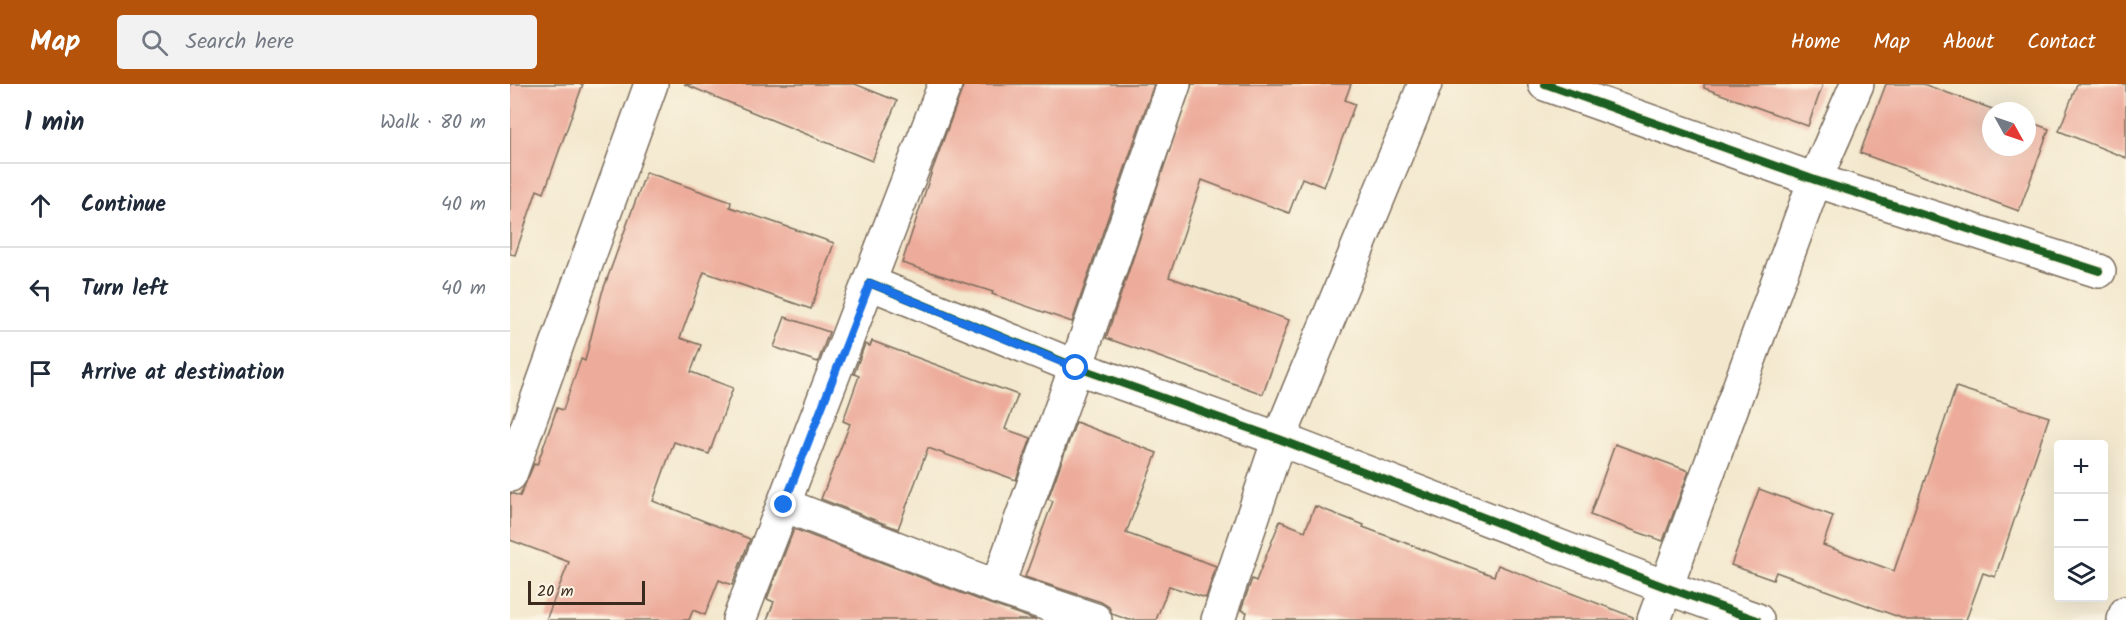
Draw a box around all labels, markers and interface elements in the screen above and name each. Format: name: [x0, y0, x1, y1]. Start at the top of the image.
search box: [117, 15, 537, 69]
text: Map: [30, 20, 81, 65]
text: Search here: [186, 25, 294, 60]
icon: search: [138, 26, 171, 59]
text: Home: [1791, 26, 1840, 59]
text: Map: [1873, 26, 1910, 59]
text: About: [1943, 26, 1994, 59]
text: Contact: [2027, 26, 2096, 59]
text: 1 min: [24, 102, 84, 144]
north arrow: [1982, 102, 2036, 156]
text: Walk · 80 m: [380, 107, 486, 139]
text: Continue: [81, 188, 166, 223]
icon: ahead: [24, 189, 57, 222]
text: 40 m: [441, 189, 486, 221]
text: Turn left: [81, 272, 168, 307]
icon: left: [24, 273, 57, 306]
text: 40 m: [441, 273, 486, 305]
route start: [1062, 354, 1088, 380]
text: Arrive at destination: [81, 356, 284, 391]
icon: arrive: [24, 357, 57, 390]
map controls: [2054, 440, 2108, 602]
button: +: [2054, 440, 2108, 494]
route end: [770, 491, 796, 517]
button: −: [2054, 494, 2108, 548]
button: layers: [2054, 548, 2108, 602]
scale bar: [528, 578, 645, 606]
text: 20 m: [537, 579, 573, 604]

